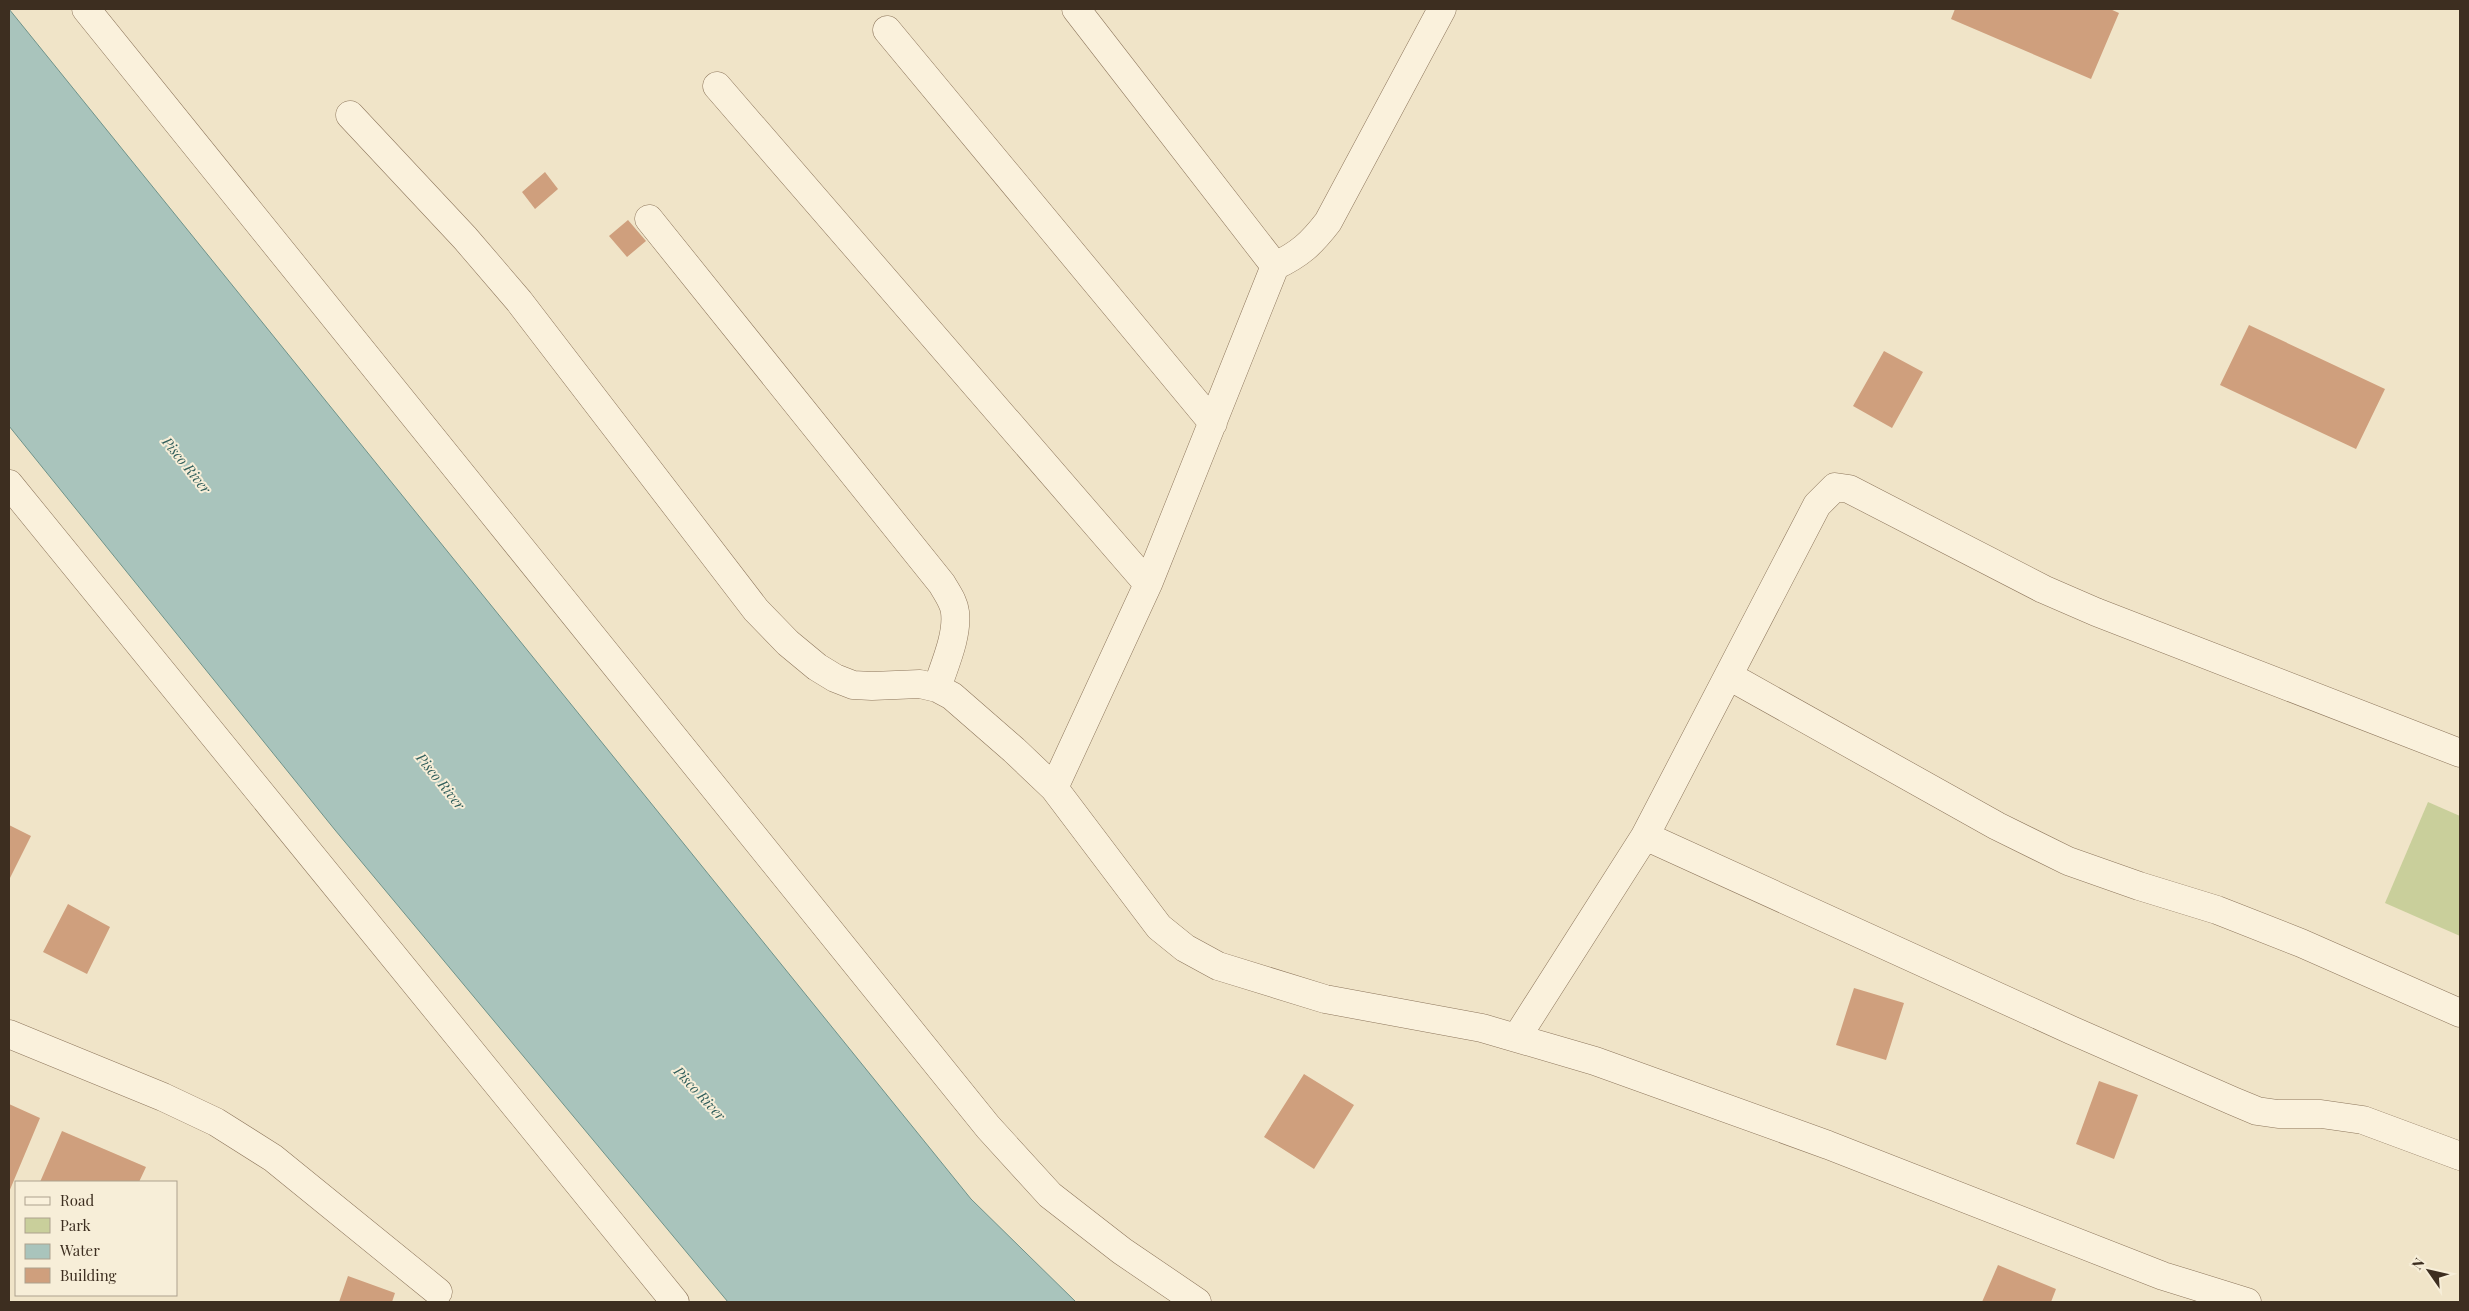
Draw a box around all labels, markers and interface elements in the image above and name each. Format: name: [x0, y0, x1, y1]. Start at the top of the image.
water label: Pisco River: [158, 432, 216, 498]
water label: Pisco River: [412, 748, 470, 814]
water label: Pisco River: [669, 1061, 731, 1125]
legend: [15, 1181, 178, 1296]
text: Road: [60, 1190, 94, 1210]
text: Park: [60, 1215, 92, 1235]
text: Water: [59, 1240, 100, 1260]
north arrow: [2404, 1246, 2454, 1296]
text: N: [2407, 1254, 2429, 1273]
text: Building: [60, 1265, 117, 1285]

